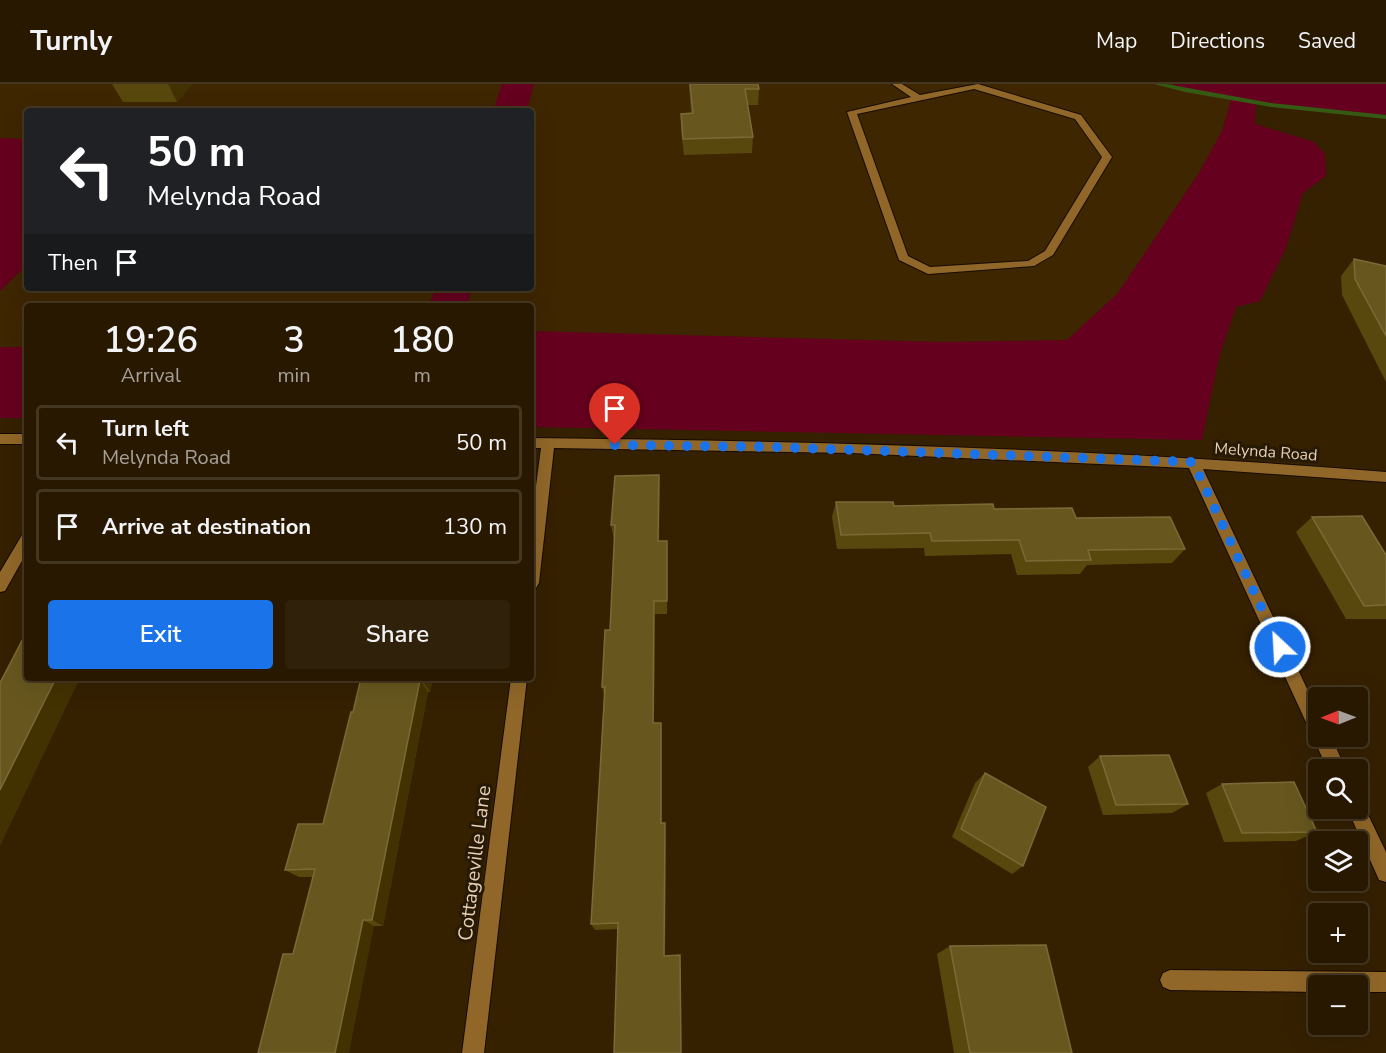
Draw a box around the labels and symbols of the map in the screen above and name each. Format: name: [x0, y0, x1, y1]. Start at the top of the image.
pin: [589, 383, 640, 445]
street label: Melynda Road: [1214, 437, 1318, 467]
position arrow: [1248, 615, 1312, 679]
north arrow: [1308, 687, 1368, 747]
street label: Cottageville Lane: [452, 784, 497, 942]

